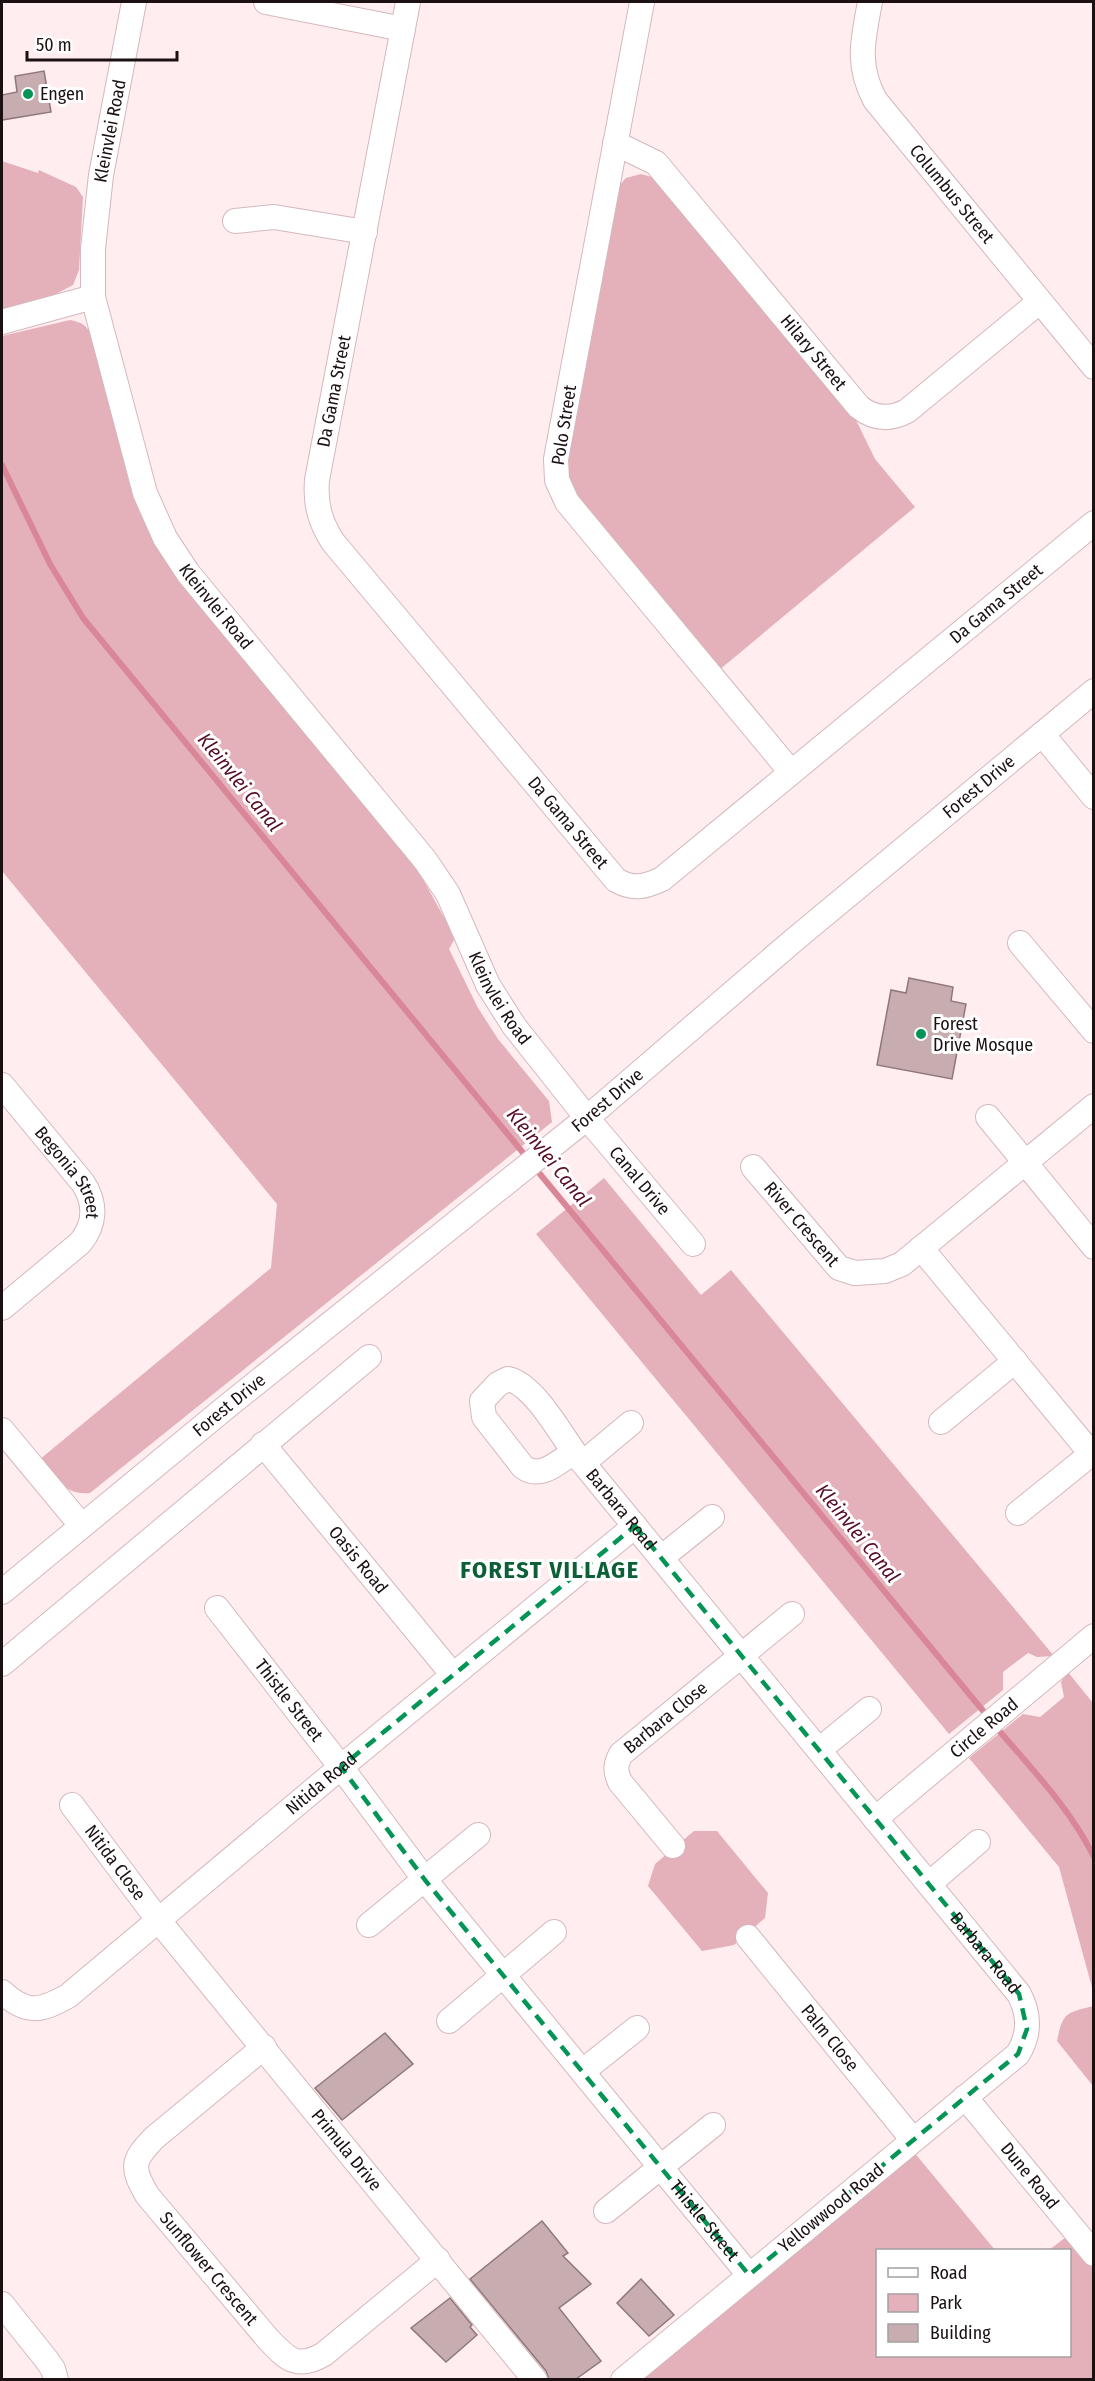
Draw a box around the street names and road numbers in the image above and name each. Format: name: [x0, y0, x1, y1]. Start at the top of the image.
street label: Kleinvlei Road: [89, 78, 131, 184]
street label: Columbus Street: [905, 140, 999, 248]
street label: Hilary Street: [776, 310, 851, 395]
street label: Da Gama Street: [312, 333, 356, 449]
street label: Polo Street: [547, 383, 581, 467]
street label: Da Gama Street: [945, 559, 1047, 648]
street label: Kleinvlei Road: [174, 560, 258, 654]
street label: Forest Drive: [938, 750, 1019, 823]
street label: Da Gama Street: [523, 772, 613, 873]
street label: Kleinvlei Road: [464, 948, 535, 1049]
street label: Forest Drive: [567, 1063, 648, 1137]
street label: Begonia Street: [30, 1122, 104, 1220]
street label: Canal Drive: [605, 1142, 675, 1220]
street label: River Crescent: [759, 1177, 844, 1271]
street label: Forest Drive: [188, 1369, 270, 1441]
street label: Barbara Road: [581, 1464, 661, 1555]
street label: Oasis Road: [324, 1521, 393, 1598]
street label: Thistle Street: [250, 1655, 328, 1746]
street label: Barbara Close: [619, 1677, 712, 1758]
street label: Circle Road: [945, 1693, 1023, 1763]
street label: Nitida Road: [281, 1747, 361, 1819]
street label: Nitida Close: [80, 1821, 151, 1905]
street label: Barbara Road: [945, 1908, 1025, 1999]
street label: Palm Close: [796, 2000, 864, 2076]
street label: Primula Drive: [307, 2105, 387, 2195]
street label: Dune Road: [996, 2138, 1064, 2214]
street label: Yellowwood Road: [774, 2159, 888, 2257]
street label: Thistle Street: [665, 2176, 744, 2266]
street label: Sunflower Crescent: [155, 2207, 263, 2330]

